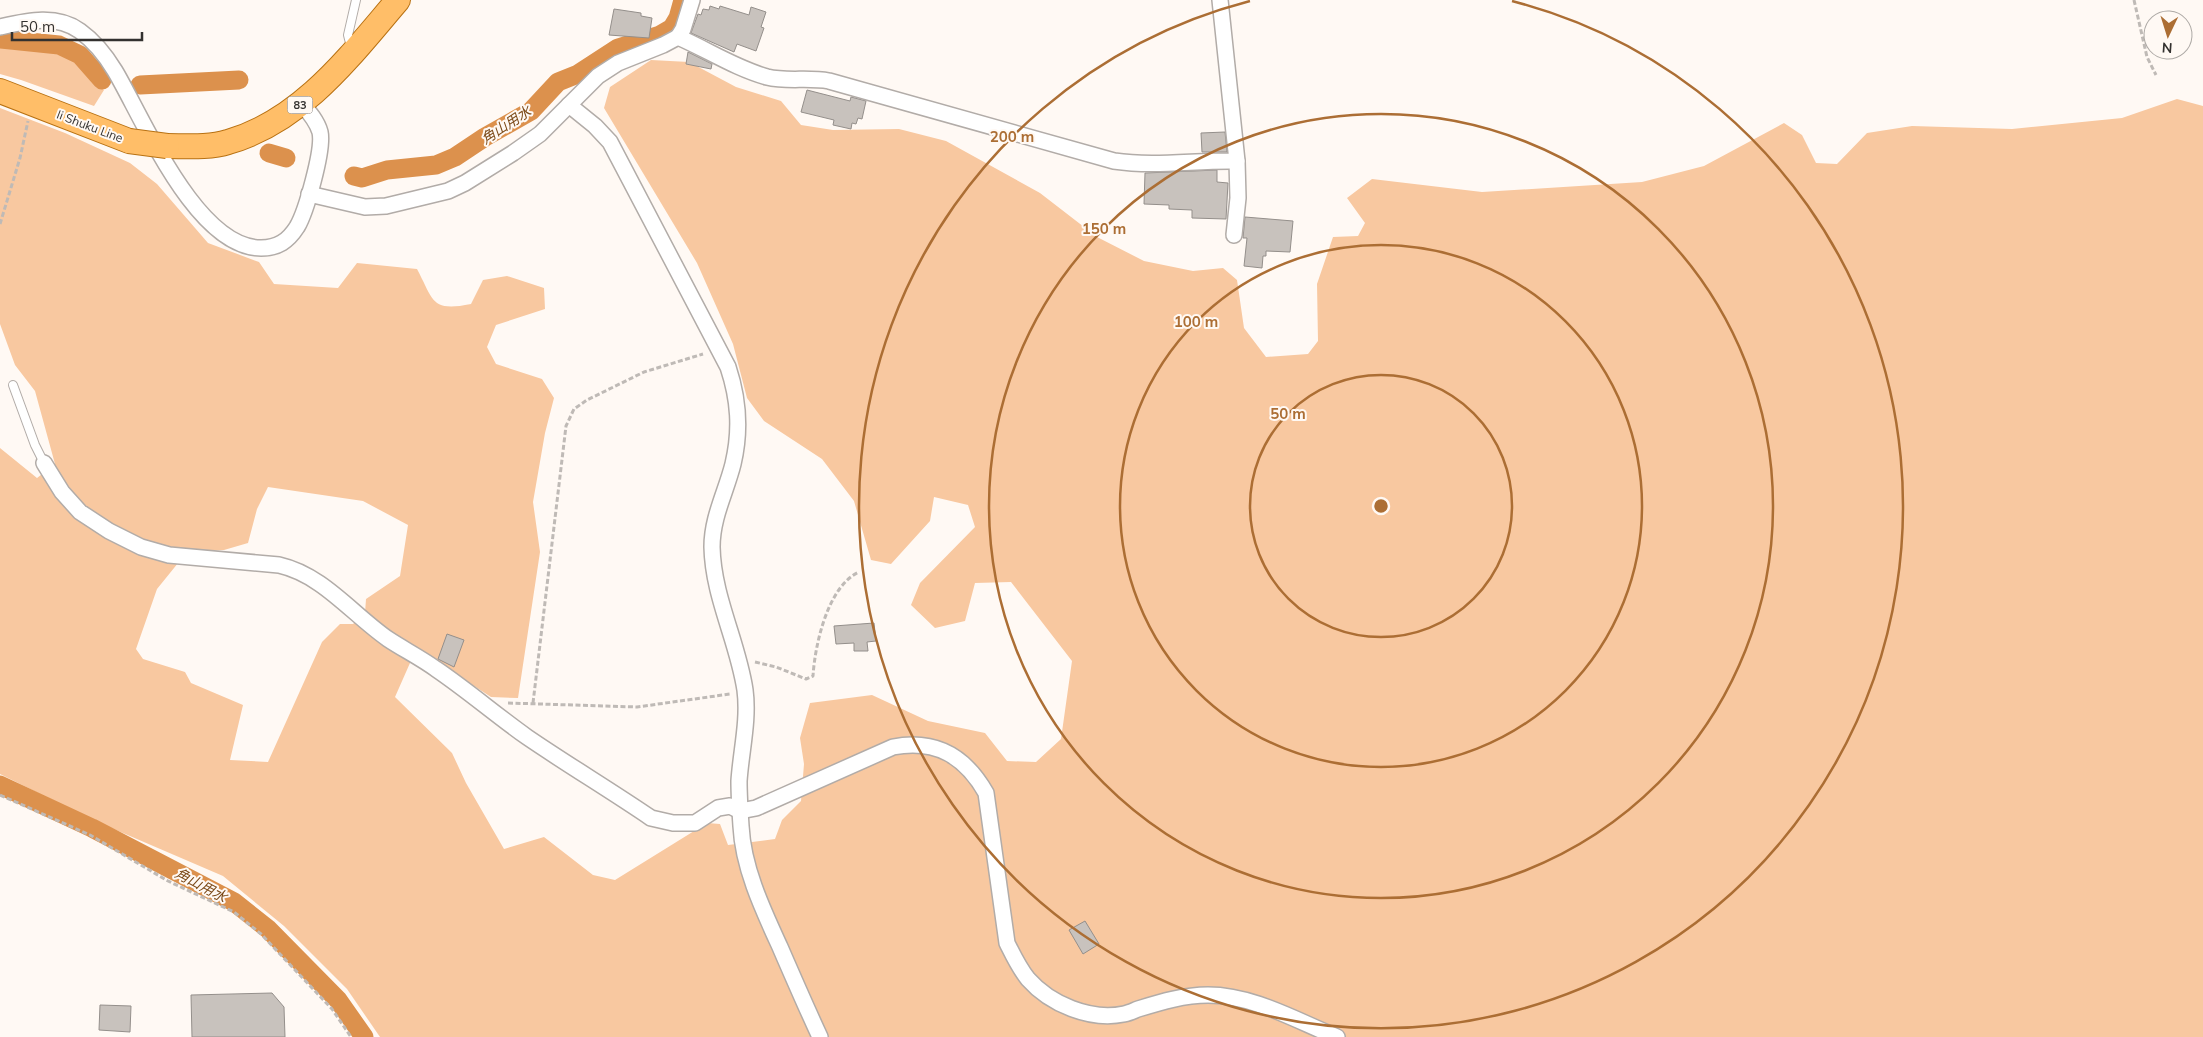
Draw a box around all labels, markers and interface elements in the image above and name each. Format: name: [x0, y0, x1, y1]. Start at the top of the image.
scale bar: [12, 10, 142, 42]
north arrow: [2143, 10, 2193, 60]
text: 50 m: [20, 17, 55, 36]
text: N: [2161, 39, 2173, 57]
road number: 83: [288, 96, 312, 114]
water label: 角山用水: [478, 101, 536, 148]
street label: Ii Shuku Line: [55, 107, 125, 145]
text: 200 m: [990, 127, 1034, 146]
text: 150 m: [1082, 219, 1126, 238]
text: 100 m: [1174, 312, 1218, 331]
text: 50 m: [1270, 404, 1306, 423]
centre of rings: [1372, 497, 1390, 515]
water label: 角山用水: [172, 864, 232, 907]

